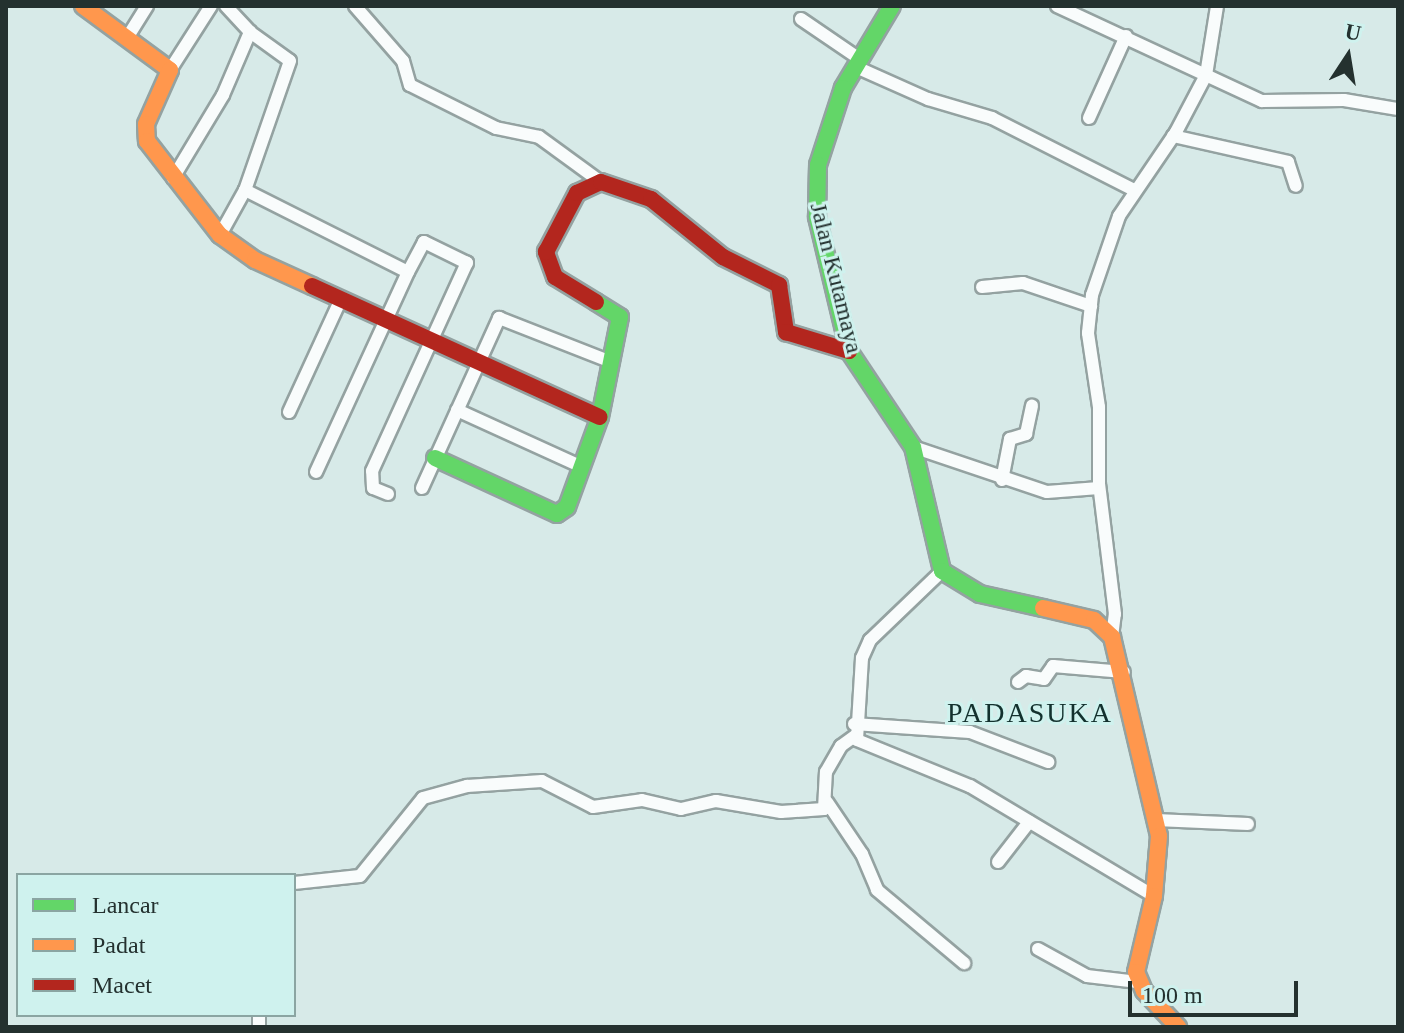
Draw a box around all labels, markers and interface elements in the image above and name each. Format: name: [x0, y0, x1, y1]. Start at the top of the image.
north arrow: [1308, 16, 1388, 96]
text: U: [1343, 18, 1363, 46]
street label: Jalan Kutamaya: [803, 200, 869, 356]
district label: PADASUKA: [947, 696, 1113, 730]
legend: [16, 873, 296, 1017]
text: Lancar: [92, 892, 159, 918]
text: Padat: [92, 932, 145, 958]
scale bar: [1132, 965, 1302, 1015]
text: Macet: [92, 972, 152, 998]
text: 100 m: [1142, 982, 1203, 1008]

